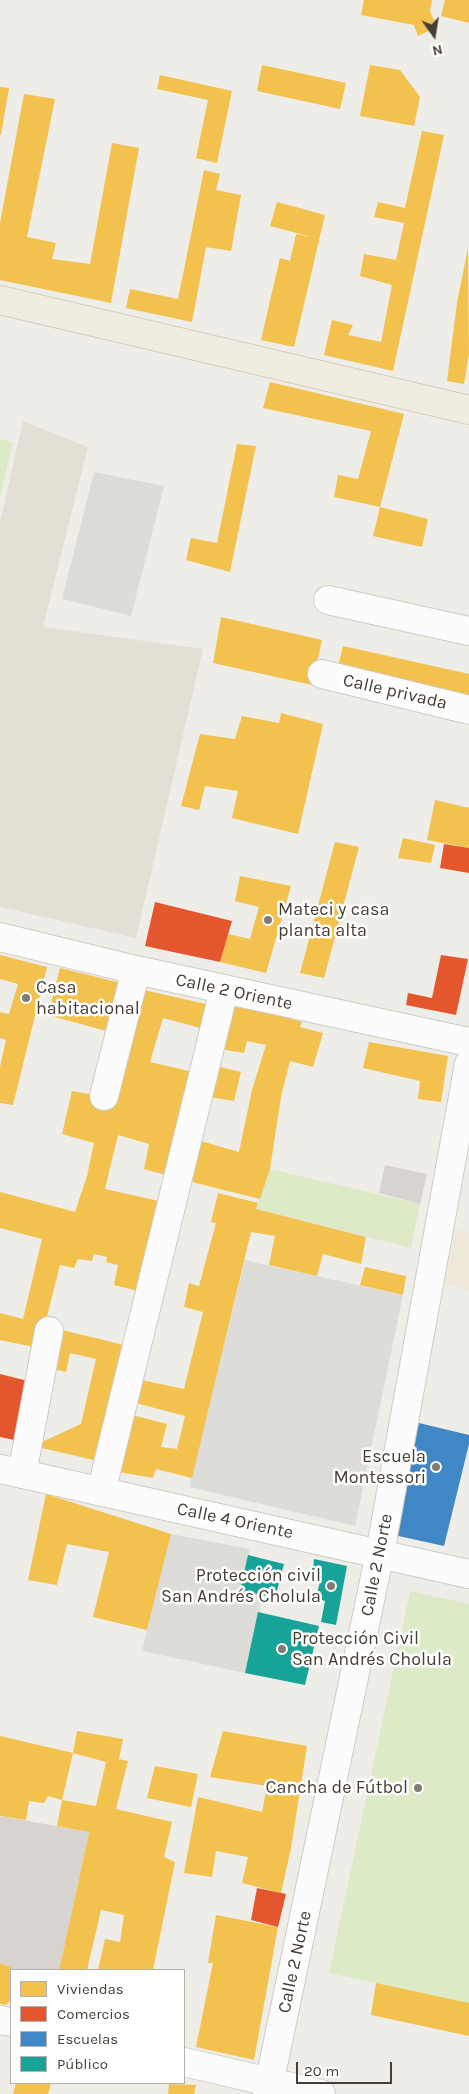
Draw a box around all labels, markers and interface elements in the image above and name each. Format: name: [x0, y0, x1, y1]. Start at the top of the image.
north arrow: [409, 10, 459, 60]
text: N: [431, 41, 444, 60]
street label: Calle privada: [341, 670, 449, 714]
place label: Mateci y casa planta alta: [278, 899, 389, 942]
marker: Mateci y casa planta alta: [262, 914, 274, 926]
street label: Calle 2 Oriente: [174, 969, 294, 1015]
place label: Casa habitacional: [36, 977, 140, 1020]
marker: Casa habitacional: [20, 992, 32, 1004]
place label: Escuela Montessori: [333, 1446, 426, 1488]
marker: Escuela Montessori: [430, 1461, 442, 1473]
street label: Calle 4 Oriente: [175, 1498, 295, 1544]
street label: Calle 2 Norte: [356, 1512, 398, 1618]
place label: Protección civil San Andrés Cholula: [161, 1565, 321, 1608]
marker: Protección civil San Andrés Cholula: [325, 1580, 337, 1592]
place label: Protección Civil San Andrés Cholula: [292, 1628, 452, 1670]
marker: Protección Civil San Andrés Cholula: [276, 1643, 288, 1655]
place label: Cancha de Fútbol: [265, 1777, 408, 1799]
marker: Cancha de Fútbol: [412, 1782, 424, 1794]
street label: Calle 2 Norte: [274, 1909, 316, 2015]
legend: [10, 1969, 185, 2084]
text: Viviendas: [57, 1980, 124, 1998]
text: Comercios: [57, 2005, 130, 2023]
text: Escuelas: [57, 2030, 118, 2048]
scale bar: [299, 2052, 395, 2084]
text: Público: [57, 2055, 108, 2073]
text: 20 m: [304, 2062, 339, 2080]

